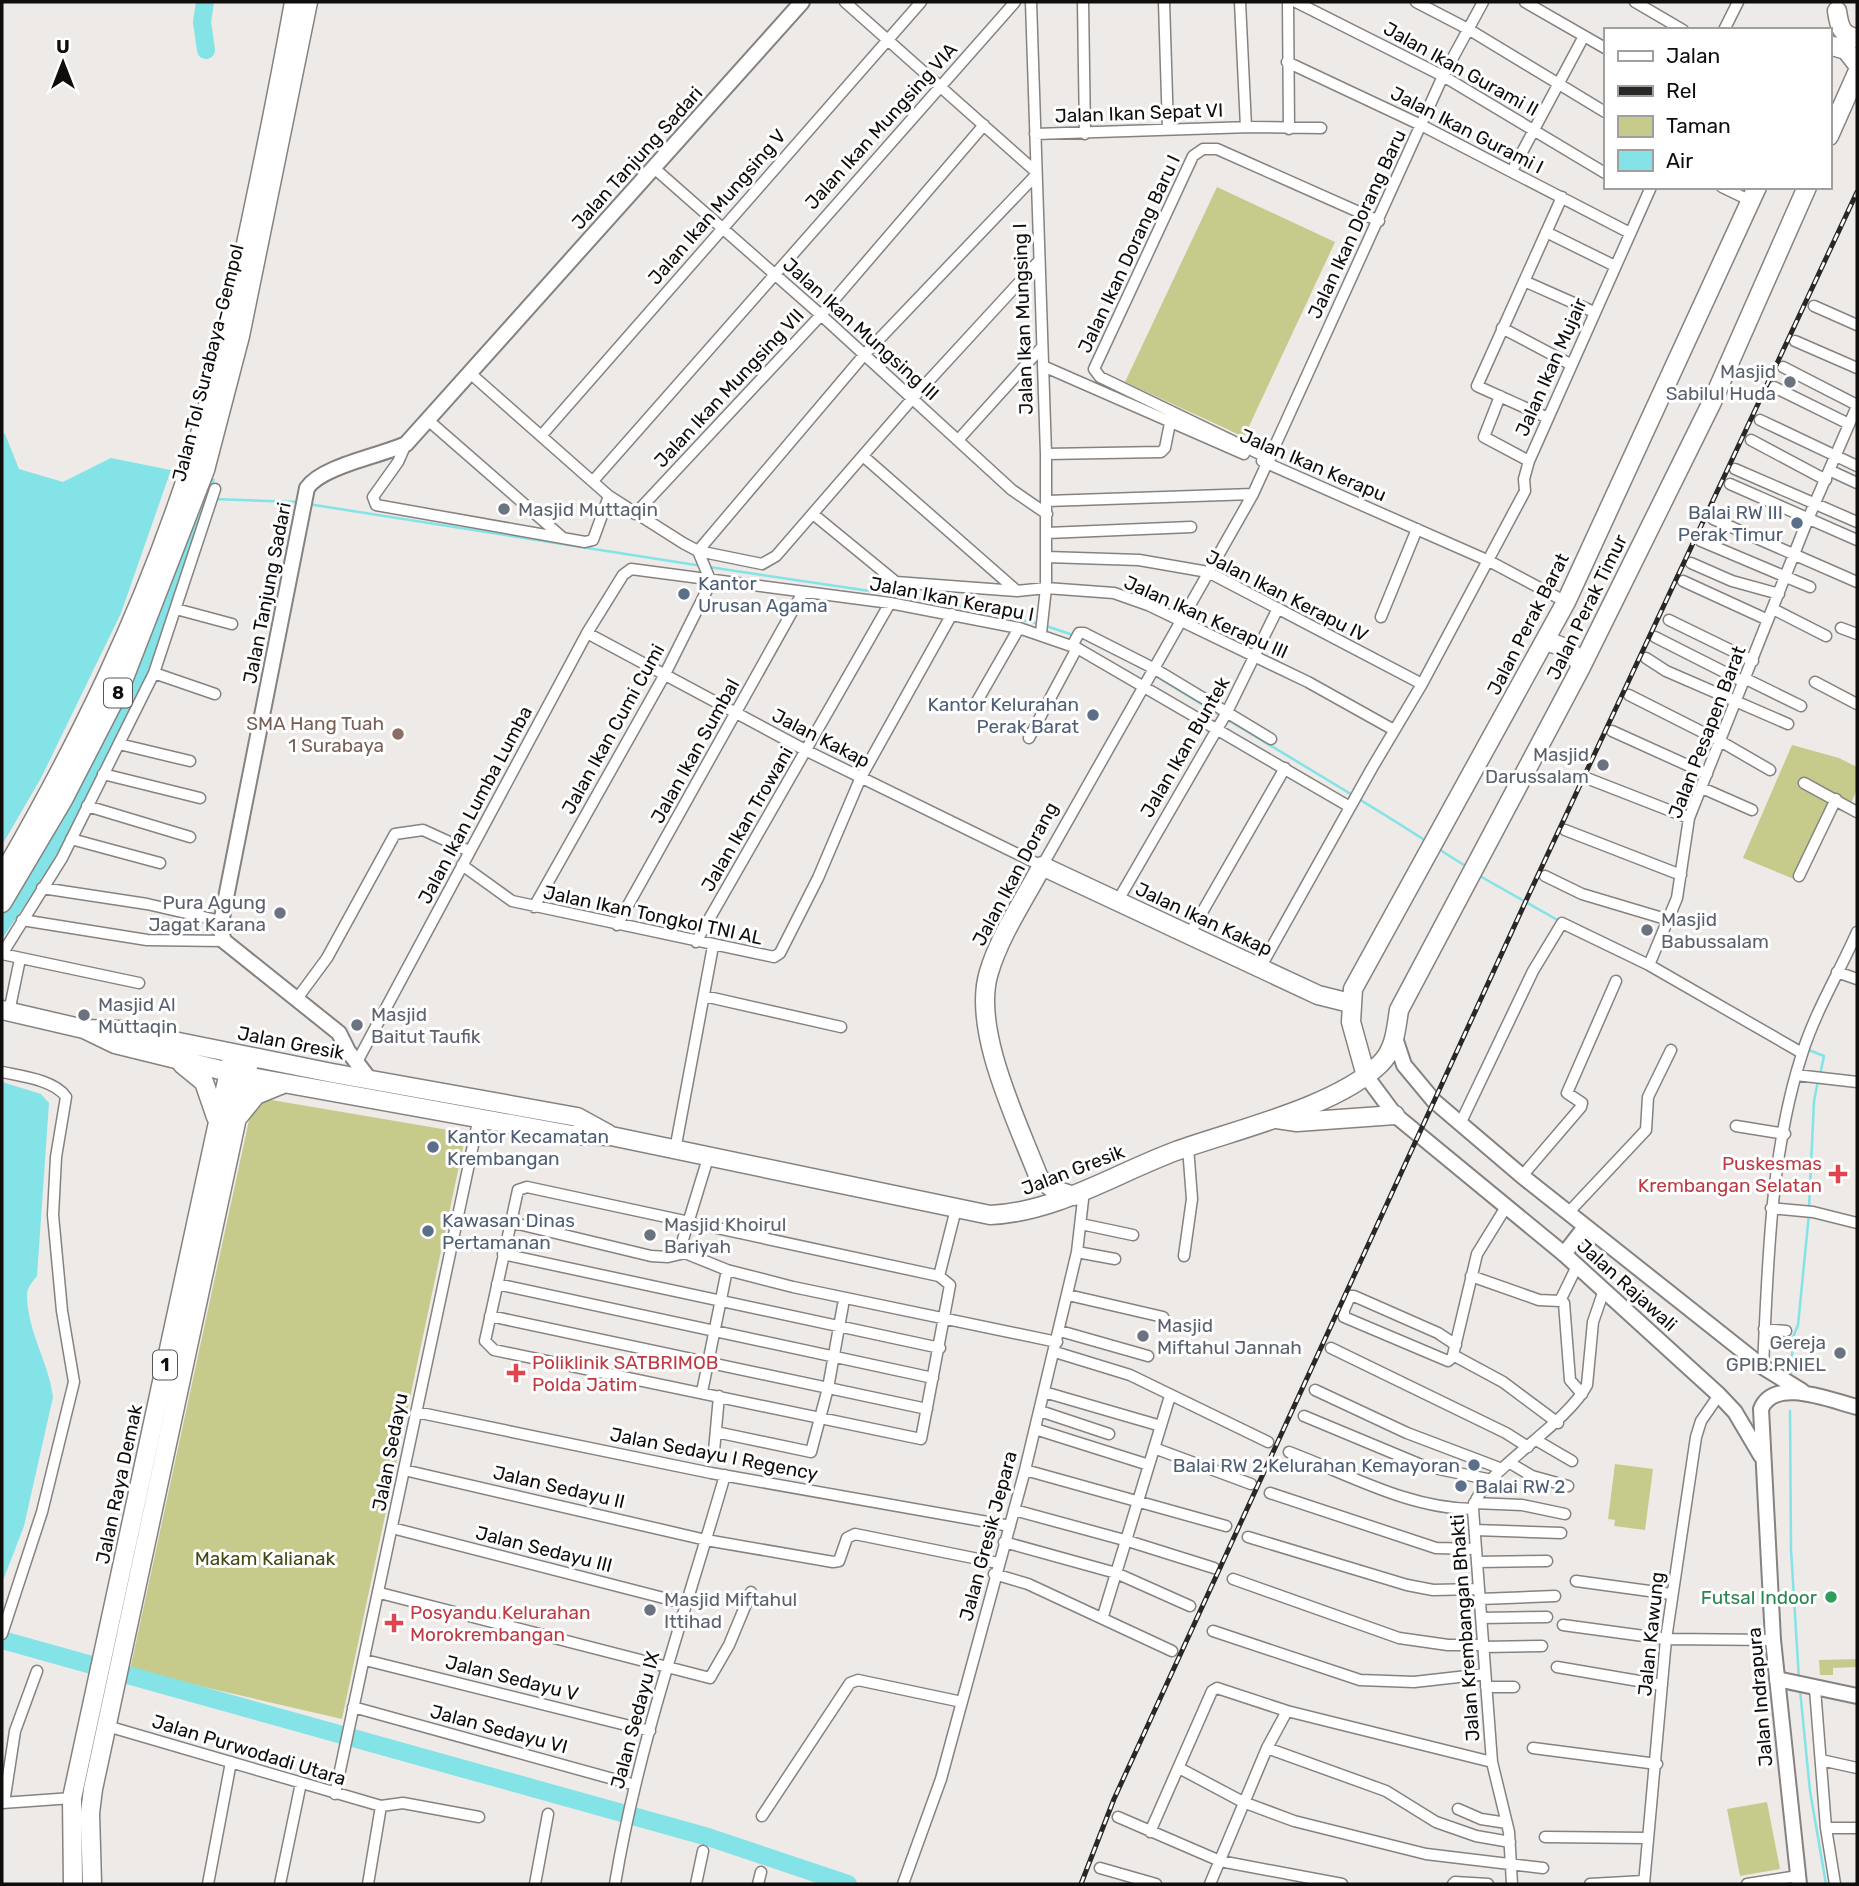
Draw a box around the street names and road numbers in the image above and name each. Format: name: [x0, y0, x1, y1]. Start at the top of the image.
street label: Jalan Ikan Gurami II: [1379, 17, 1543, 121]
street label: Jalan Ikan Mungsing VIA: [800, 38, 962, 214]
street label: Jalan Tanjung Sadari: [567, 82, 707, 234]
street label: Jalan Ikan Gurami I: [1387, 82, 1547, 178]
street label: Jalan Ikan Sepat VI: [1054, 99, 1224, 127]
street label: Jalan Ikan Mungsing V: [643, 125, 791, 289]
street label: Jalan Ikan Dorang Baru: [1303, 126, 1411, 322]
street label: Jalan Ikan Dorang Baru I: [1073, 151, 1185, 357]
street label: Jalan Ikan Mungsing I: [1008, 223, 1038, 415]
street label: Jalan Tol Surabaya–Gempol: [167, 242, 249, 484]
street label: Jalan Ikan Mungsing III: [778, 253, 944, 405]
street label: Jalan Ikan Mujair: [1510, 294, 1592, 440]
street label: Jalan Ikan Mungsing VII: [649, 304, 809, 472]
street label: Jalan Ikan Kerapu: [1236, 424, 1390, 506]
street label: Jalan Tanjung Sadari: [238, 500, 296, 686]
street label: Jalan Perak Timur: [1542, 530, 1633, 683]
street label: Jalan Ikan Kerapu IV: [1202, 545, 1372, 647]
street label: Jalan Perak Barat: [1482, 549, 1574, 699]
street label: Jalan Ikan Kerapu III: [1120, 570, 1292, 664]
street label: Jalan Ikan Kerapu I: [868, 572, 1036, 626]
street label: Jalan Ikan Cumi Cumi: [557, 640, 669, 818]
street label: Jalan Pesapen Barat: [1664, 642, 1751, 821]
street label: Jalan Ikan Buntek: [1135, 672, 1235, 821]
street label: Jalan Ikan Sumbal: [646, 675, 744, 827]
road number: 8: [104, 678, 132, 708]
street label: Jalan Ikan Lumba Lumba: [413, 702, 537, 908]
street label: Jalan Kakap: [768, 703, 874, 773]
street label: Jalan Ikan Trowani: [696, 742, 798, 896]
street label: Jalan Ikan Dorang: [967, 798, 1063, 950]
street label: Jalan Ikan Kakap: [1132, 877, 1276, 961]
street label: Jalan Ikan Tongkol TNI AL: [541, 880, 765, 950]
street label: Jalan Gresik: [236, 1021, 347, 1065]
street label: Jalan Gresik: [1018, 1140, 1128, 1200]
street label: Jalan Rajawali: [1572, 1234, 1682, 1336]
road number: 1: [153, 1350, 177, 1380]
street label: Jalan Sedayu: [367, 1391, 413, 1513]
street label: Jalan Raya Demak: [91, 1402, 147, 1566]
street label: Jalan Sedayu I Regency: [608, 1423, 820, 1485]
street label: Jalan Gresik Jepara: [954, 1449, 1022, 1623]
street label: Jalan Sedayu II: [491, 1461, 627, 1513]
street label: Jalan Krembangan Bhakti: [1446, 1514, 1484, 1742]
street label: Jalan Sedayu III: [473, 1521, 615, 1577]
street label: Jalan Kawung: [1633, 1571, 1669, 1697]
street label: Jalan Indrapura: [1742, 1626, 1778, 1768]
street label: Jalan Sedayu IX: [606, 1649, 664, 1791]
street label: Jalan Sedayu V: [443, 1650, 581, 1706]
street label: Jalan Sedayu VI: [428, 1700, 570, 1758]
street label: Jalan Purwodadi Utara: [149, 1710, 349, 1790]

